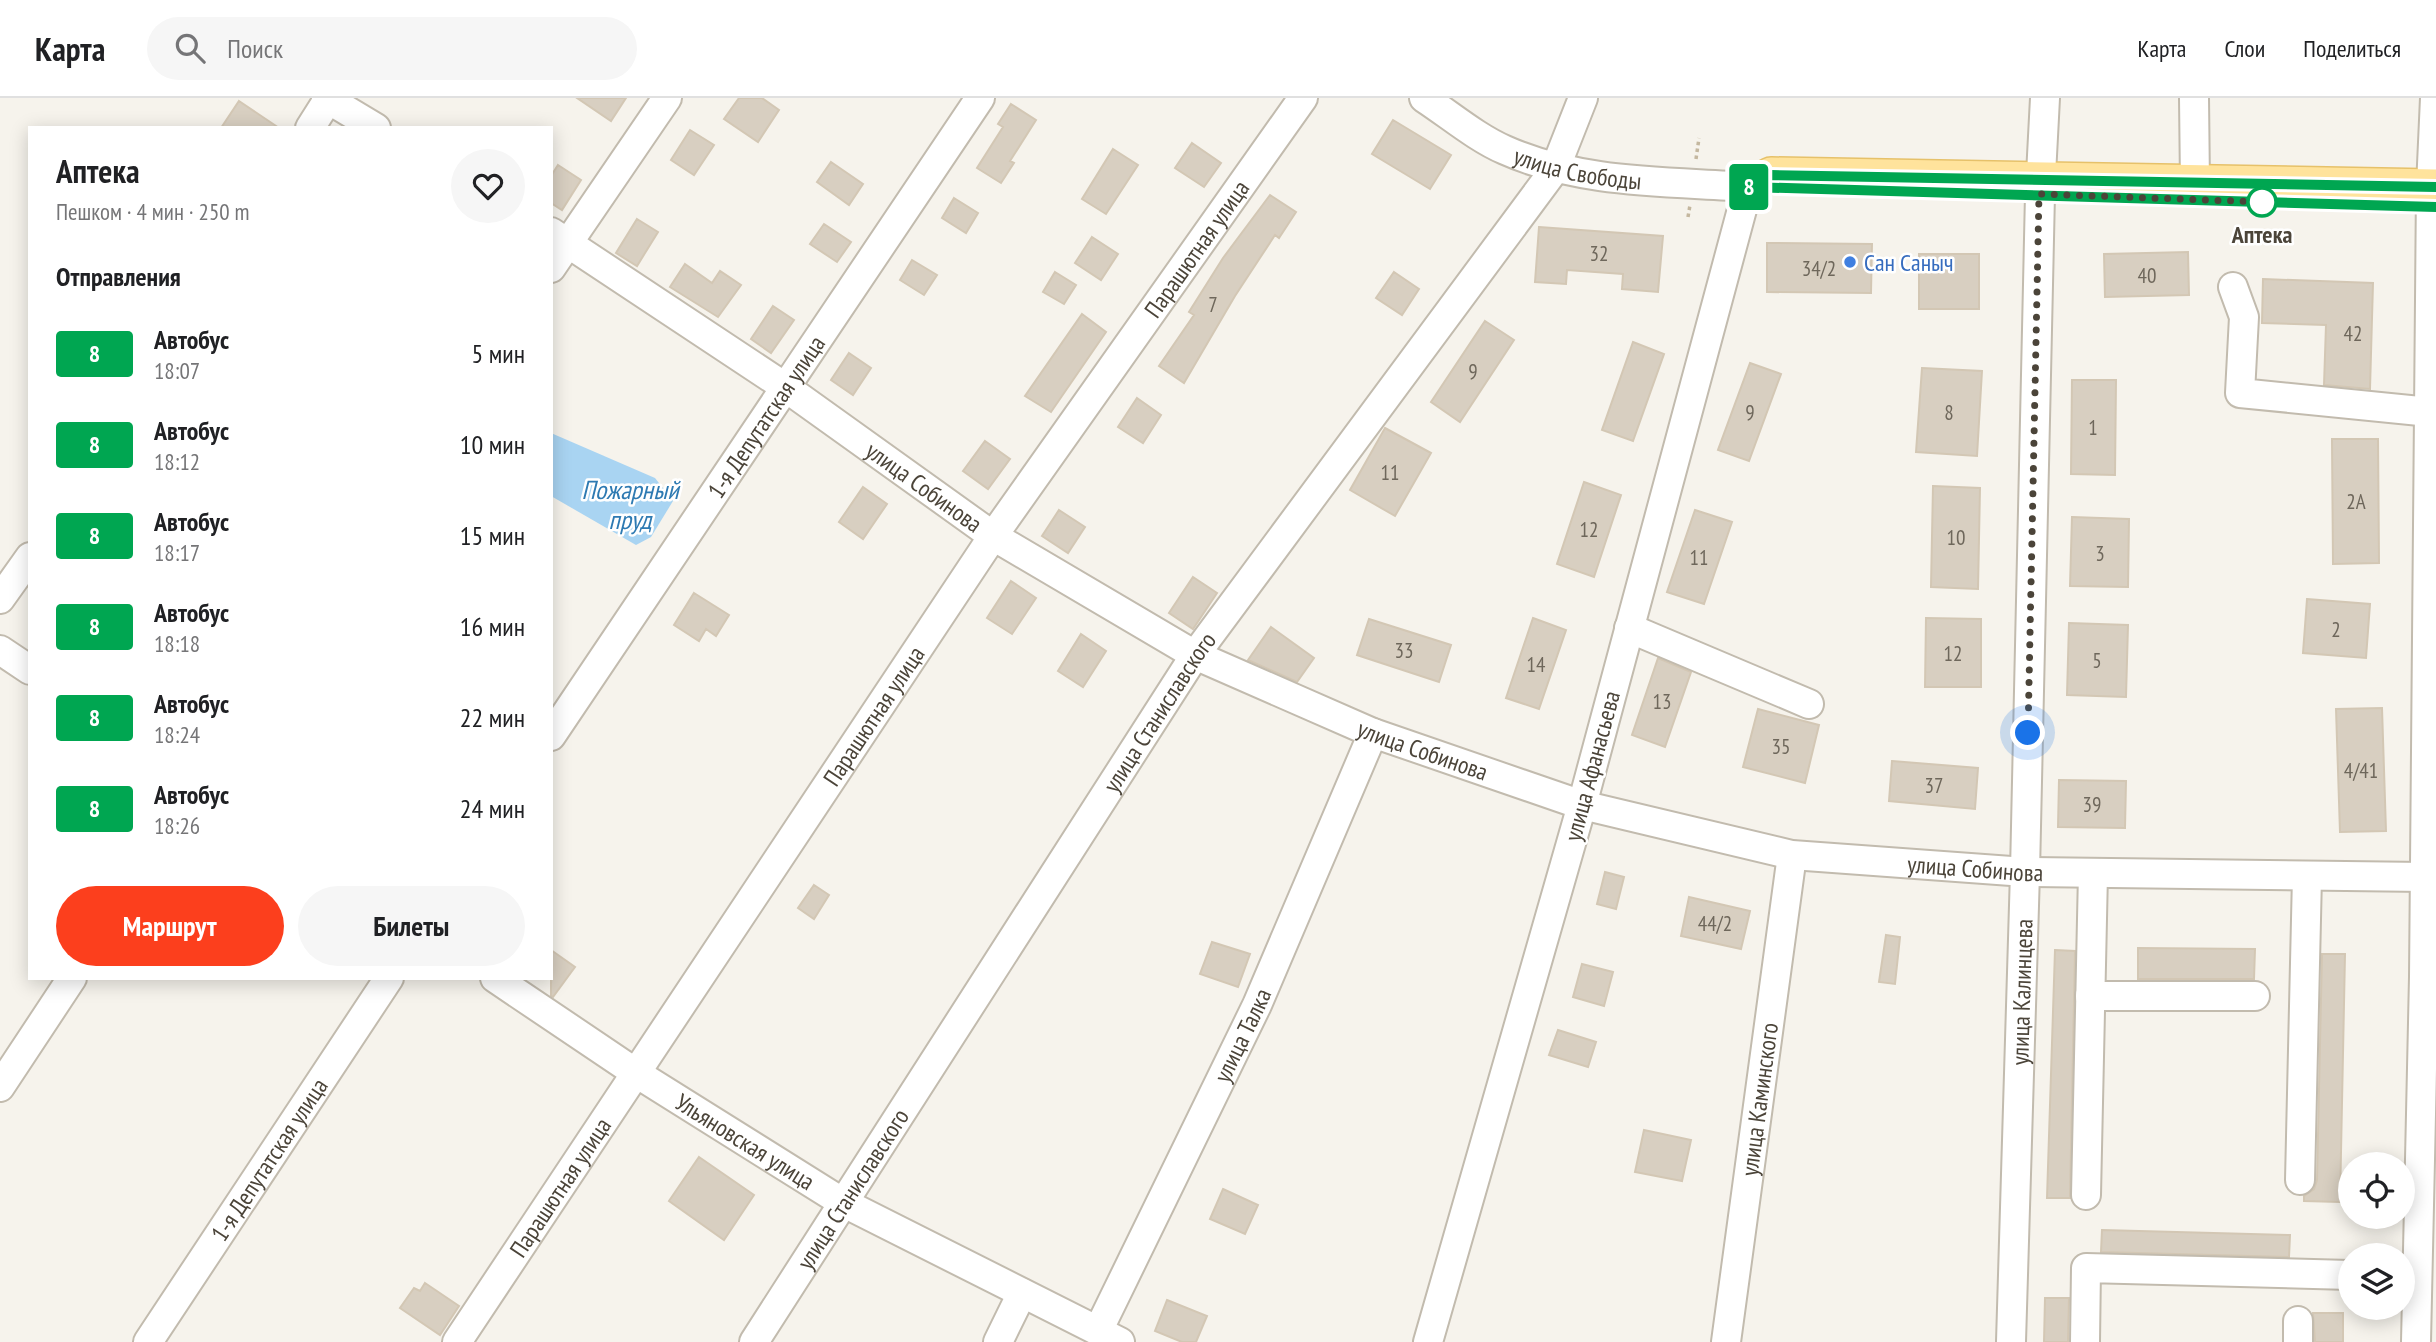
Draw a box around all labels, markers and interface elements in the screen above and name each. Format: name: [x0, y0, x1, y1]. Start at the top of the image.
search box: [147, 17, 637, 80]
text: Карта: [35, 27, 105, 70]
icon: search: [171, 29, 209, 67]
text: Поиск: [227, 32, 283, 65]
text: Карта: [2138, 33, 2186, 64]
text: Слои: [2224, 33, 2265, 64]
text: Поделиться: [2303, 33, 2401, 64]
street label: улица Свободы: [1509, 140, 1643, 196]
text: Аптека: [56, 149, 140, 192]
button: heart: [451, 149, 525, 223]
line badge: 8: [1726, 164, 1772, 210]
text: 8: [1743, 171, 1755, 202]
street label: Парашютная улица: [1137, 174, 1256, 323]
marker: Аптека: [2247, 187, 2277, 217]
text: Пешком · 4 мин · 250 m: [56, 197, 249, 226]
place label: Аптека: [2231, 219, 2292, 250]
house number: 32: [1590, 240, 1608, 267]
place label: Сан Саныч: [1864, 247, 1954, 278]
marker: Сан Саныч: [1842, 254, 1858, 270]
house number: 34/2: [1802, 255, 1836, 282]
text: Отправления: [56, 260, 181, 293]
house number: 40: [2138, 262, 2156, 289]
house number: 7: [1208, 291, 1218, 318]
house number: 42: [2344, 320, 2362, 347]
text: Автобус: [154, 323, 229, 356]
street label: 1-я Депутатская улица: [700, 329, 832, 504]
text: 5 мин: [472, 337, 525, 370]
text: 8: [89, 338, 100, 369]
text: 18:07: [154, 356, 200, 385]
house number: 9: [1468, 358, 1478, 385]
house number: 9: [1745, 399, 1755, 426]
house number: 8: [1944, 399, 1954, 426]
text: Автобус: [154, 414, 229, 447]
house number: 1: [2088, 414, 2098, 441]
text: 10 мин: [460, 428, 525, 461]
text: 8: [89, 429, 100, 460]
street label: улица Собинова: [860, 435, 989, 539]
text: 18:12: [154, 447, 200, 476]
house number: 11: [1381, 459, 1399, 486]
water label: Пожарный пруд: [581, 473, 681, 536]
house number: 2А: [2346, 488, 2366, 515]
text: Автобус: [154, 505, 229, 538]
house number: 12: [1580, 516, 1598, 543]
text: 15 мин: [460, 519, 525, 552]
text: 8: [89, 520, 100, 551]
house number: 10: [1947, 524, 1965, 551]
text: 18:17: [154, 538, 200, 567]
house number: 3: [2095, 540, 2105, 567]
house number: 11: [1690, 544, 1708, 571]
text: Автобус: [154, 596, 229, 629]
text: 16 мин: [460, 610, 525, 643]
text: 8: [89, 611, 100, 642]
house number: 2: [2331, 616, 2341, 643]
street label: улица Станиславского: [1096, 626, 1222, 798]
text: 18:18: [154, 629, 200, 658]
house number: 33: [1395, 637, 1413, 664]
street label: Парашютная улица: [816, 640, 931, 792]
house number: 12: [1944, 640, 1962, 667]
house number: 5: [2092, 647, 2102, 674]
house number: 14: [1527, 651, 1546, 678]
text: Автобус: [154, 687, 229, 720]
street label: улица Афанасьева: [1557, 688, 1627, 844]
house number: 13: [1653, 688, 1671, 715]
text: 22 мин: [460, 701, 525, 734]
text: 8: [89, 702, 100, 733]
street label: улица Собинова: [1353, 713, 1492, 787]
your location: [2010, 715, 2045, 750]
text: 18:24: [154, 720, 200, 749]
house number: 35: [1772, 733, 1790, 760]
house number: 4/41: [2344, 757, 2378, 784]
house number: 37: [1925, 772, 1943, 799]
text: Автобус: [154, 778, 229, 811]
house number: 39: [2083, 791, 2101, 818]
text: 24 мин: [460, 792, 525, 825]
text: 8: [89, 793, 100, 824]
text: 18:26: [154, 811, 200, 840]
street label: улица Собинова: [1906, 848, 2043, 888]
button: Маршрут: [56, 886, 284, 966]
button: Билеты: [298, 886, 525, 966]
house number: 44/2: [1698, 910, 1732, 937]
street label: улица Калинцева: [2004, 919, 2039, 1066]
street label: улица Талка: [1206, 984, 1278, 1087]
street label: улица Каминского: [1733, 1021, 1785, 1178]
street label: 1-я Депутатская улица: [204, 1072, 334, 1247]
street label: Ульяновская улица: [670, 1086, 821, 1197]
street label: улица Станиславского: [789, 1103, 915, 1275]
street label: Парашютная улица: [502, 1111, 618, 1263]
map controls: [2338, 1152, 2415, 1320]
button: locate: [2338, 1152, 2415, 1229]
button: layers: [2338, 1243, 2415, 1320]

